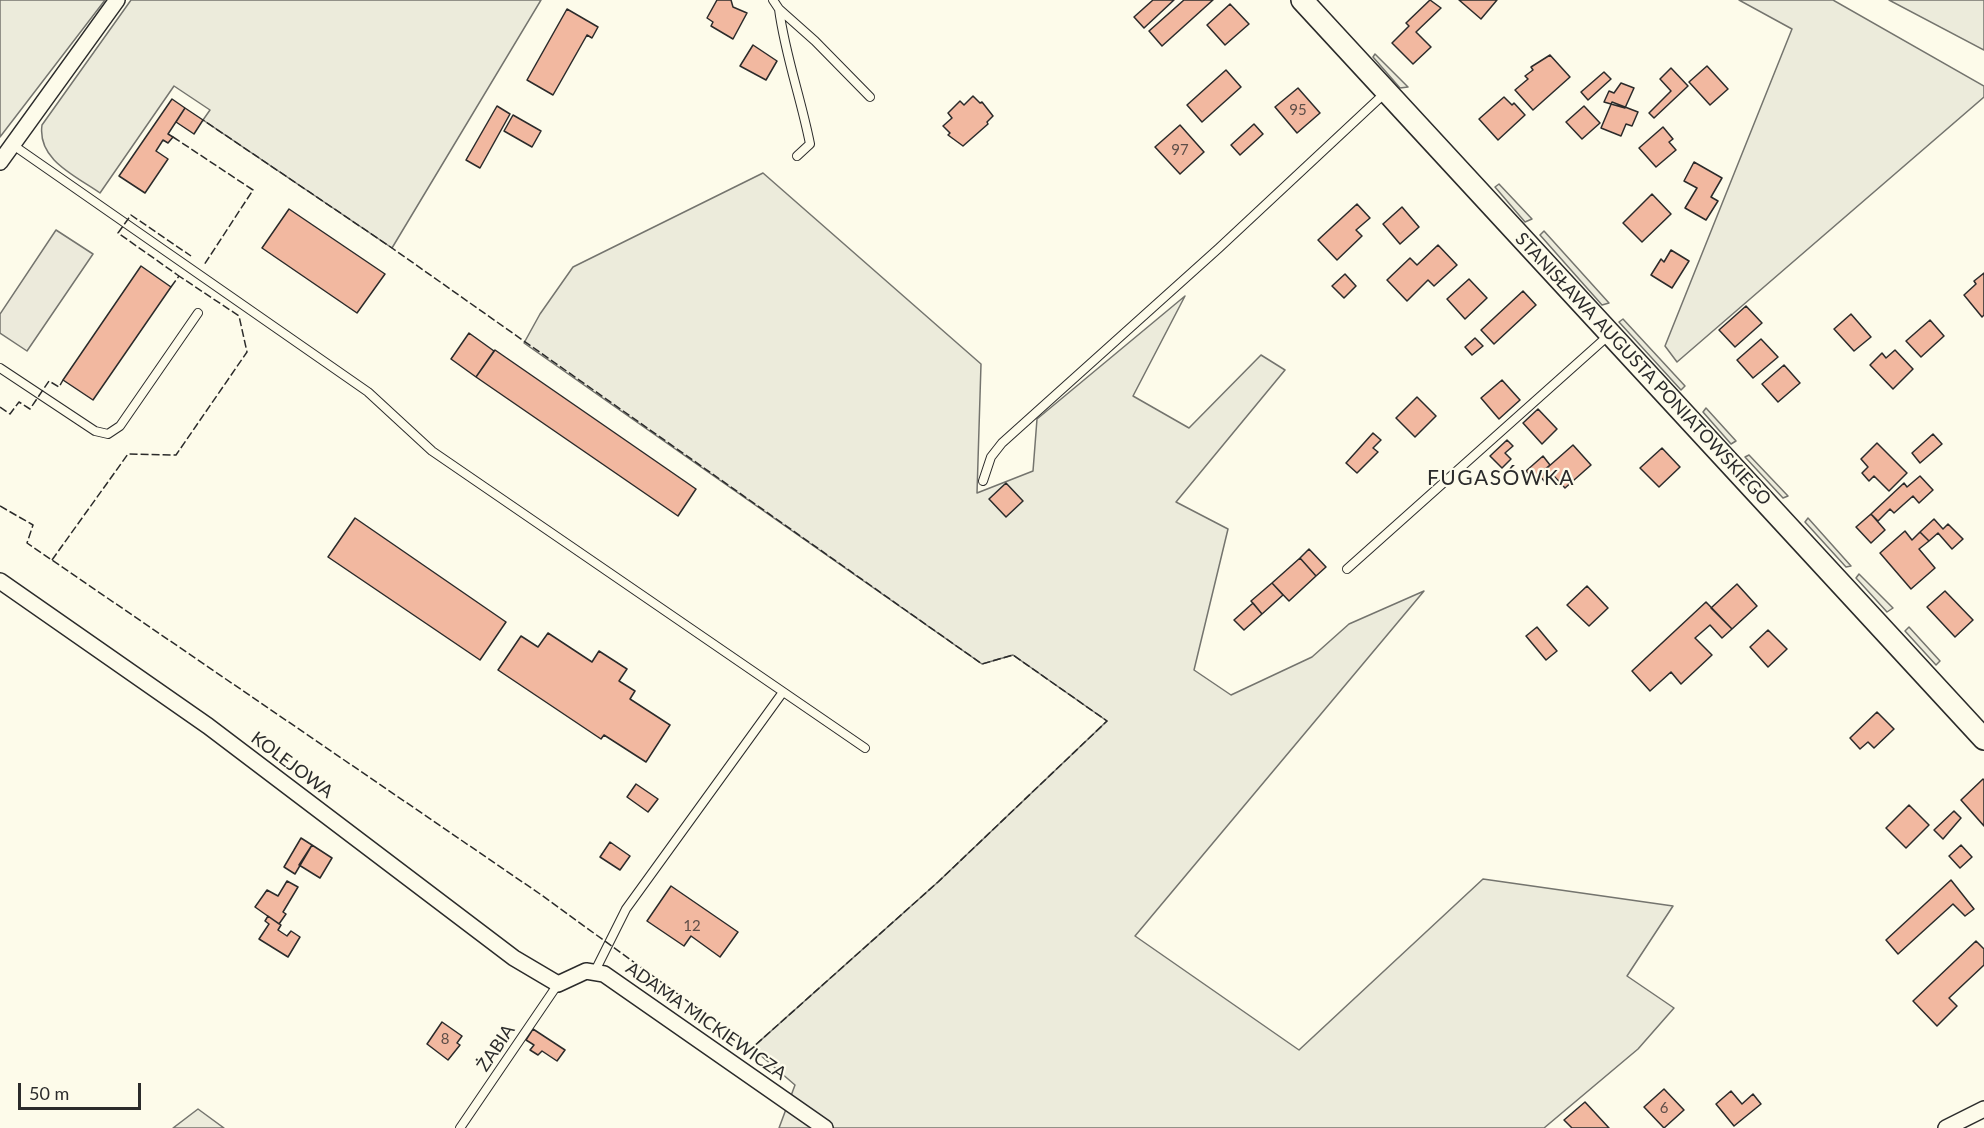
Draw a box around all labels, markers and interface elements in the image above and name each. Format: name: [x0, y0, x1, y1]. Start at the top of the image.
house number: 95: [1289, 101, 1307, 119]
house number: 97: [1171, 141, 1189, 159]
street label: STANISŁAWA AUGUSTA PONIATOWSKIEGO: [1511, 228, 1775, 510]
district label: FUGASÓWKA: [1427, 465, 1575, 491]
street label: KOLEJOWA: [247, 727, 337, 803]
house number: 12: [683, 917, 701, 935]
street label: ADAMA MICKIEWICZA: [622, 957, 790, 1085]
street label: ŻABIA: [473, 1020, 519, 1076]
house number: 8: [441, 1030, 449, 1048]
scale bar: [21, 1071, 144, 1109]
text: 50 m: [29, 1082, 69, 1104]
house number: 6: [1660, 1099, 1668, 1117]

